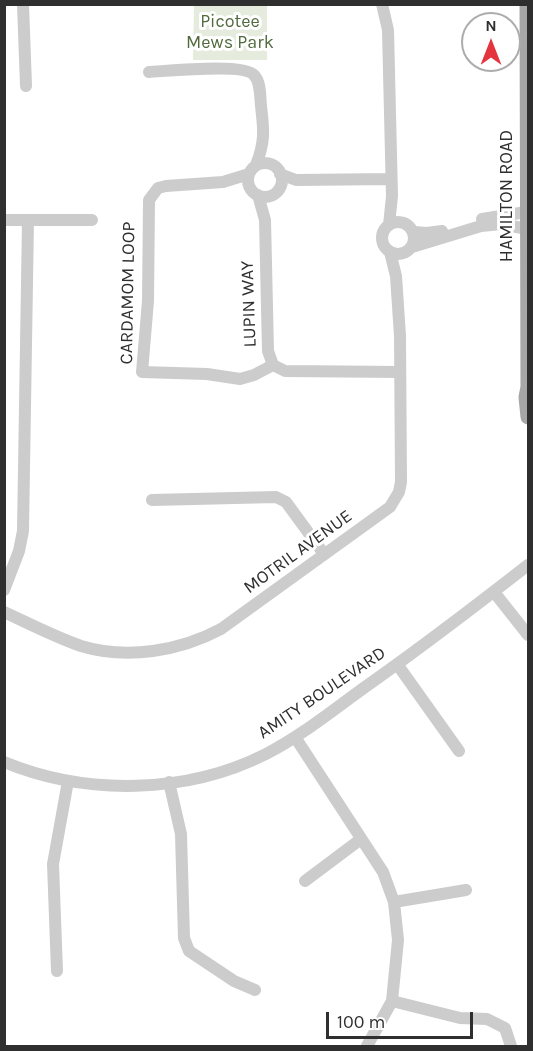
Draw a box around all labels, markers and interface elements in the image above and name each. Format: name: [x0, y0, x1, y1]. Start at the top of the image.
park label: Picotee Mews Park: [186, 11, 274, 54]
north arrow: [461, 12, 521, 72]
text: N: [485, 16, 497, 35]
street label: HAMILTON ROAD: [496, 130, 518, 262]
street label: CARDAMOM LOOP: [116, 222, 140, 364]
street label: LUPIN WAY: [237, 260, 261, 348]
street label: MOTRIL AVENUE: [240, 505, 356, 599]
street label: AMITY BOULEVARD: [254, 642, 390, 744]
scale bar: [329, 1000, 476, 1038]
text: 100 m: [337, 1011, 385, 1033]

